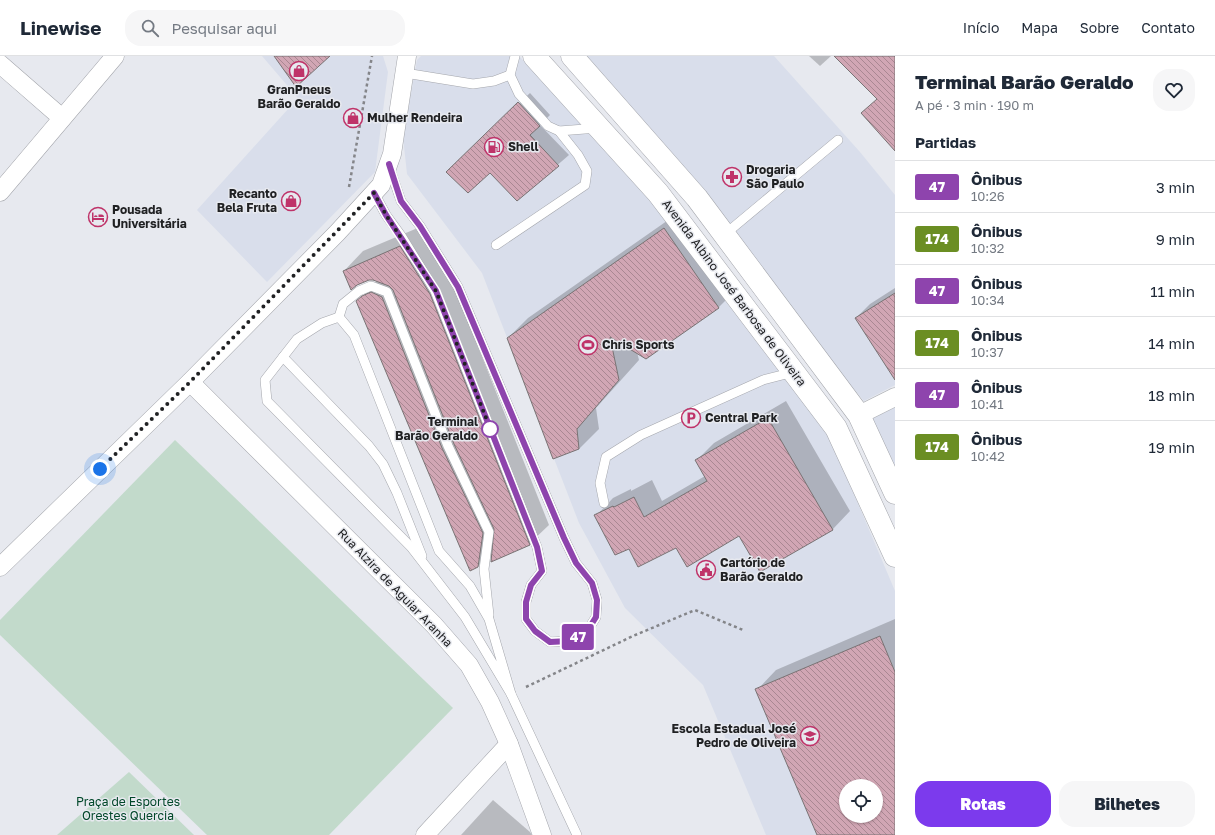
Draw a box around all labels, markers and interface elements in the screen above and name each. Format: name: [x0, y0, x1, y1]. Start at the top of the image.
search box: [125, 10, 405, 46]
text: Linewise: [20, 16, 101, 39]
icon: search: [139, 17, 161, 39]
text: Pesquisar aqui: [171, 19, 277, 37]
text: Início: [963, 19, 999, 36]
text: Mapa: [1021, 19, 1058, 36]
text: Sobre: [1080, 19, 1119, 36]
text: Contato: [1141, 19, 1195, 36]
shop icon: GranPneus Barão Geraldo: [288, 60, 310, 82]
button: heart: [1153, 69, 1195, 111]
text: Terminal Barão Geraldo: [915, 70, 1134, 93]
place label: GranPneus Barão Geraldo: [258, 82, 341, 111]
text: A pé · 3 min · 190 m: [915, 97, 1034, 113]
shop icon: Mulher Rendeira: [342, 107, 364, 129]
place label: Mulher Rendeira: [367, 110, 463, 125]
text: Partidas: [915, 133, 976, 151]
fuel station icon: Shell: [483, 136, 505, 158]
place label: Shell: [508, 139, 538, 154]
place label: Drogaria São Paulo: [746, 162, 804, 191]
pharmacy icon: Drogaria São Paulo: [721, 166, 743, 188]
text: Ônibus: [971, 170, 1022, 188]
text: 47: [929, 178, 945, 195]
text: 3 min: [1156, 178, 1195, 196]
place label: Recanto Bela Fruta: [217, 186, 277, 215]
text: 10:26: [971, 188, 1005, 204]
shop icon: Recanto Bela Fruta: [280, 190, 302, 212]
street label: Avenida Albino José Barbosa de Oliveira: [659, 196, 810, 389]
place label: Pousada Universitária: [112, 202, 187, 231]
hotel icon: Pousada Universitária: [87, 206, 109, 228]
text: Ônibus: [971, 222, 1022, 240]
text: 174: [925, 230, 949, 247]
text: 9 min: [1156, 230, 1195, 248]
text: 10:32: [971, 240, 1004, 256]
text: Ônibus: [971, 274, 1022, 292]
text: 47: [929, 282, 945, 299]
text: 11 min: [1150, 282, 1195, 300]
text: 10:34: [971, 292, 1005, 308]
text: Ônibus: [971, 326, 1022, 344]
sports icon: Chris Sports: [577, 334, 599, 356]
text: 174: [925, 334, 949, 351]
text: 14 min: [1148, 334, 1195, 352]
place label: Chris Sports: [602, 337, 675, 352]
text: 10:37: [971, 344, 1004, 360]
text: Ônibus: [971, 378, 1022, 396]
text: 47: [929, 386, 945, 403]
text: 18 min: [1148, 386, 1195, 404]
text: 10:41: [971, 396, 1004, 412]
parking icon: Central Park: [680, 407, 702, 429]
place label: Central Park: [705, 410, 778, 425]
place label: Terminal Barão Geraldo: [395, 414, 478, 443]
marker: Terminal Barão Geraldo: [481, 420, 499, 438]
text: Ônibus: [971, 430, 1022, 448]
text: 174: [925, 438, 949, 455]
text: 19 min: [1148, 438, 1195, 456]
text: 10:42: [971, 448, 1005, 464]
your location: [90, 459, 110, 479]
street label: Rua Alzira de Aguiar Aranha: [335, 525, 456, 650]
place label: Cartório de Barão Geraldo: [720, 555, 803, 584]
public building icon: Cartório de Barão Geraldo: [695, 559, 717, 581]
line badge: 47: [560, 624, 596, 650]
text: 47: [570, 628, 586, 645]
place label: Escola Estadual José Pedro de Oliveira: [671, 721, 796, 750]
school or university icon: Escola Estadual José Pedro de Oliveira: [799, 725, 821, 747]
map controls: [839, 779, 883, 823]
button: locate: [839, 779, 883, 823]
button: Rotas: [915, 781, 1051, 827]
button: Bilhetes: [1059, 781, 1195, 827]
park label: Praça de Esportes Orestes Quercia: [76, 794, 180, 823]

